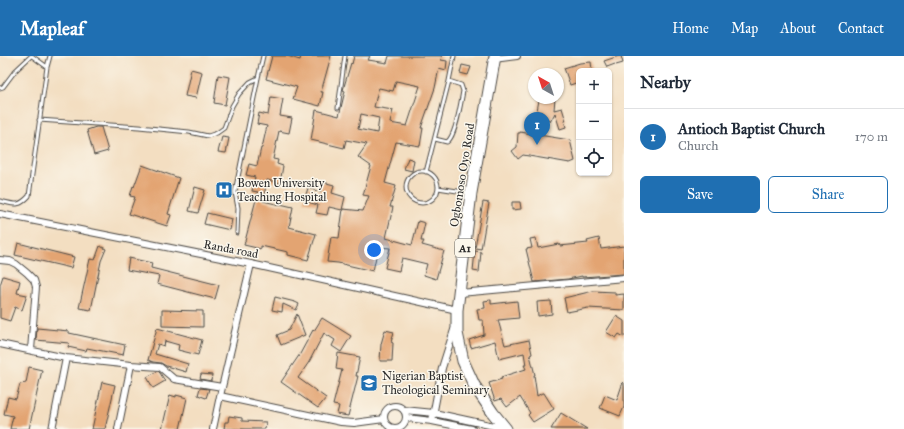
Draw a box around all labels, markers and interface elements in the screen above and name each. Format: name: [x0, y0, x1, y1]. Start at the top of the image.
text: Mapleaf: [20, 17, 84, 40]
text: Home: [672, 20, 709, 37]
text: Map: [731, 20, 758, 37]
text: About: [780, 20, 816, 37]
text: Contact: [838, 20, 884, 37]
north arrow: [528, 68, 564, 104]
map controls: [576, 68, 612, 176]
button: +: [576, 68, 612, 104]
text: Nearby: [640, 72, 691, 93]
button: −: [576, 104, 612, 140]
pin: 1: [524, 112, 550, 145]
text: Antioch Baptist Church: [678, 120, 825, 138]
street label: Ogbomoso Oyo Road: [447, 122, 478, 228]
text: 1: [650, 129, 656, 145]
text: 170 m: [855, 129, 888, 145]
text: Church: [678, 138, 718, 154]
button: locate: [576, 140, 612, 176]
place label: Bowen University Teaching Hospital: [237, 176, 327, 205]
button: Save: [640, 176, 760, 213]
button: Share: [768, 176, 888, 213]
hospital icon: Bowen University Teaching Hospital: [214, 180, 234, 200]
street label: Randa road: [202, 237, 260, 261]
road number: A1: [455, 239, 475, 257]
your location: [364, 240, 384, 260]
place label: Nigerian Baptist Theological Seminary: [382, 369, 489, 398]
school or university icon: Nigerian Baptist Theological Seminary: [359, 373, 379, 393]

